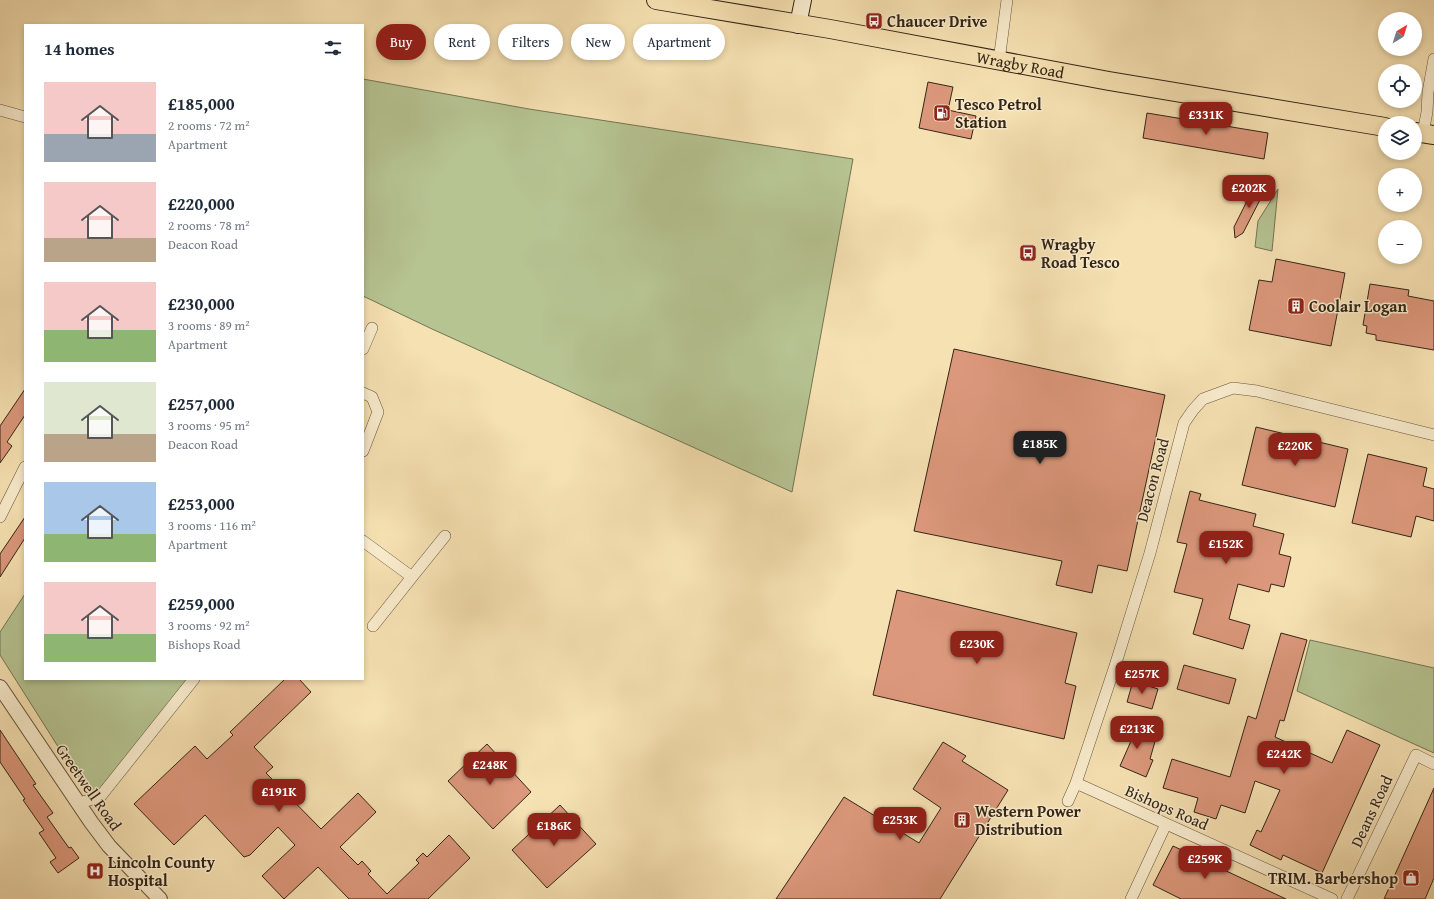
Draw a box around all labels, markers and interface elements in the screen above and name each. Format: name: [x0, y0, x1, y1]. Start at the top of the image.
place label: Chaucer Drive: [887, 9, 988, 33]
bus stop icon: Chaucer Drive: [864, 11, 884, 31]
north arrow: [1378, 12, 1422, 56]
map controls: [1378, 12, 1422, 264]
chip: Buy: [376, 24, 426, 60]
chip: Rent: [434, 24, 490, 60]
chip: Filters: [498, 24, 563, 60]
chip: New: [571, 24, 625, 60]
chip: Apartment: [633, 24, 725, 60]
text: 14 homes: [44, 36, 115, 61]
icon: filters: [322, 37, 344, 59]
street label: Wragby Road: [974, 45, 1067, 84]
button: locate: [1378, 64, 1422, 108]
text: £185,000: [168, 91, 234, 116]
place label: Tesco Petrol Station: [955, 92, 1042, 134]
icon: home: [76, 98, 124, 146]
pin: £331K: [1178, 102, 1234, 136]
fuel station icon: Tesco Petrol Station: [932, 103, 952, 123]
text: £331K: [1188, 105, 1224, 124]
text: 2 rooms · 72 m²: [168, 116, 250, 135]
button: layers: [1378, 116, 1422, 160]
text: Apartment: [168, 135, 228, 154]
button: +: [1378, 168, 1422, 212]
pin: £202K: [1221, 175, 1277, 209]
text: £202K: [1231, 178, 1267, 197]
text: £220,000: [168, 191, 234, 216]
icon: home: [76, 198, 124, 246]
text: 2 rooms · 78 m²: [168, 216, 250, 235]
button: −: [1378, 220, 1422, 264]
place label: Wragby Road Tesco: [1041, 232, 1120, 274]
text: Deacon Road: [168, 235, 238, 254]
bus stop icon: Wragby Road Tesco: [1018, 243, 1038, 263]
text: £230,000: [168, 291, 234, 316]
place label: Coolair Logan: [1309, 294, 1408, 318]
building icon: Coolair Logan: [1286, 296, 1306, 316]
icon: home: [76, 298, 124, 346]
text: 3 rooms · 89 m²: [168, 316, 250, 335]
text: Apartment: [168, 335, 228, 354]
text: £257,000: [168, 391, 234, 416]
icon: home: [76, 398, 124, 446]
text: 3 rooms · 95 m²: [168, 416, 250, 435]
pin: £185K: [1012, 431, 1068, 465]
pin: £220K: [1267, 433, 1323, 467]
text: £185K: [1022, 434, 1058, 453]
text: Deacon Road: [168, 435, 238, 454]
street label: Deacon Road: [1129, 435, 1175, 525]
text: £220K: [1277, 436, 1313, 455]
text: £253,000: [168, 491, 234, 516]
icon: home: [76, 498, 124, 546]
text: 3 rooms · 116 m²: [168, 516, 256, 535]
pin: £152K: [1198, 531, 1254, 565]
text: £152K: [1208, 534, 1244, 553]
text: Apartment: [168, 535, 228, 554]
text: £259,000: [168, 591, 234, 616]
icon: home: [76, 598, 124, 646]
text: 3 rooms · 92 m²: [168, 616, 250, 635]
pin: £230K: [949, 631, 1005, 665]
text: £230K: [959, 634, 995, 653]
text: Bishops Road: [168, 635, 240, 654]
pin: £257K: [1114, 661, 1170, 695]
text: £257K: [1124, 664, 1160, 683]
pin: £213K: [1109, 716, 1165, 750]
text: £213K: [1119, 719, 1155, 738]
street label: Greetwell Road: [50, 739, 128, 836]
pin: £242K: [1256, 741, 1312, 775]
text: £242K: [1266, 744, 1302, 763]
pin: £248K: [462, 752, 518, 786]
text: £248K: [472, 755, 508, 774]
street label: Deans Road: [1344, 771, 1398, 851]
street label: Bishops Road: [1121, 778, 1213, 836]
pin: £191K: [251, 779, 307, 813]
text: £191K: [261, 782, 297, 801]
place label: Western Power Distribution: [975, 799, 1082, 841]
pin: £253K: [872, 807, 928, 841]
text: £253K: [882, 810, 918, 829]
building icon: Western Power Distribution: [952, 810, 972, 830]
pin: £186K: [526, 813, 582, 847]
text: £186K: [536, 816, 572, 835]
pin: £259K: [1177, 846, 1233, 880]
text: £259K: [1187, 849, 1223, 868]
place label: Lincoln County Hospital: [108, 850, 216, 892]
hospital icon: Lincoln County Hospital: [85, 861, 105, 881]
place label: TRIM. Barbershop: [1268, 866, 1398, 890]
shop icon: TRIM. Barbershop: [1401, 868, 1421, 888]

